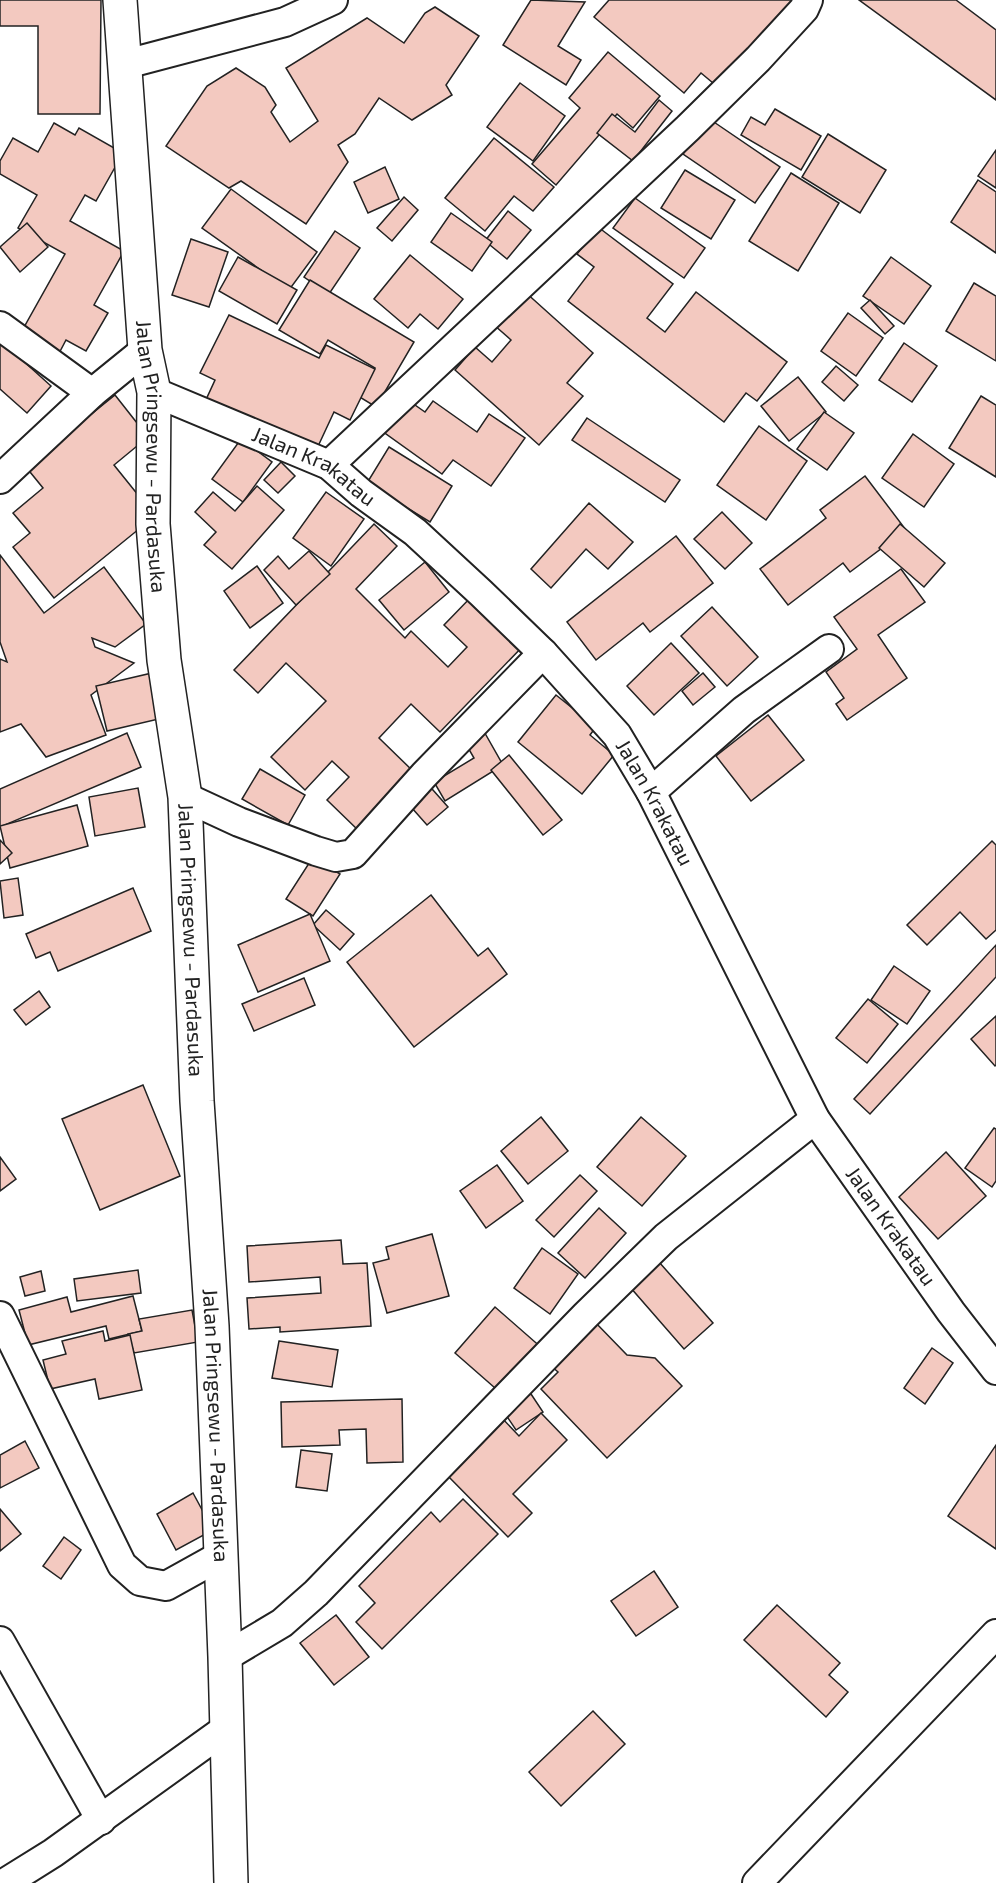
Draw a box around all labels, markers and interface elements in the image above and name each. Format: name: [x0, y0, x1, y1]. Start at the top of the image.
street label: Jalan Pringsewu - Pardasuka: [132, 319, 173, 594]
street label: Jalan Krakatau: [249, 420, 381, 510]
street label: Jalan Krakatau: [612, 735, 700, 869]
street label: Jalan Pringsewu - Pardasuka: [174, 803, 210, 1077]
street label: Jalan Krakatau: [842, 1161, 942, 1290]
street label: Jalan Pringsewu - Pardasuka: [199, 1288, 235, 1563]

